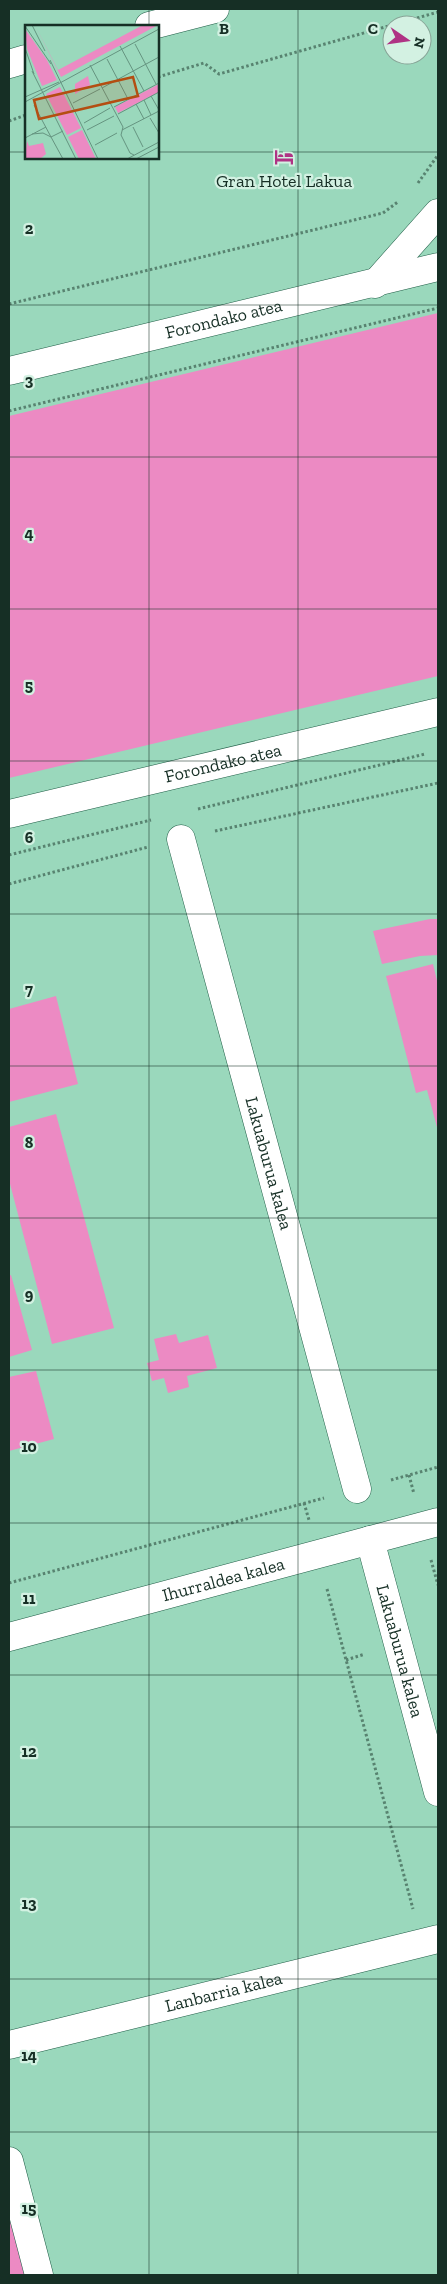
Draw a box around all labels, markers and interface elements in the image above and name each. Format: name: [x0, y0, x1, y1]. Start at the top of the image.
north arrow: [382, 15, 432, 65]
text: B: [219, 19, 229, 38]
text: C: [368, 19, 378, 38]
inset map: [25, 25, 159, 159]
text: N: [410, 36, 429, 50]
hotel icon: Gran Hotel Lakua: [273, 146, 295, 168]
place label: Gran Hotel Lakua: [216, 170, 352, 192]
text: 2: [25, 219, 34, 238]
street label: Forondako atea: [163, 294, 285, 344]
text: 3: [25, 371, 34, 390]
text: 4: [24, 524, 34, 543]
text: 5: [25, 676, 33, 695]
street label: Forondako atea: [162, 739, 284, 788]
text: 6: [25, 828, 34, 847]
text: 7: [25, 980, 33, 999]
street label: Lakuaburua kalea: [240, 1094, 297, 1233]
text: 8: [25, 1133, 34, 1152]
text: 9: [25, 1285, 34, 1304]
text: 10: [21, 1437, 37, 1456]
street label: Ihurraldea kalea: [160, 1553, 287, 1606]
street label: Lakuaburua kalea: [372, 1582, 428, 1720]
text: 11: [23, 1589, 36, 1608]
text: 12: [21, 1742, 37, 1761]
text: 13: [22, 1894, 37, 1913]
street label: Lanbarria kalea: [163, 1967, 285, 2017]
text: 14: [21, 2046, 37, 2065]
text: 15: [22, 2199, 36, 2218]

